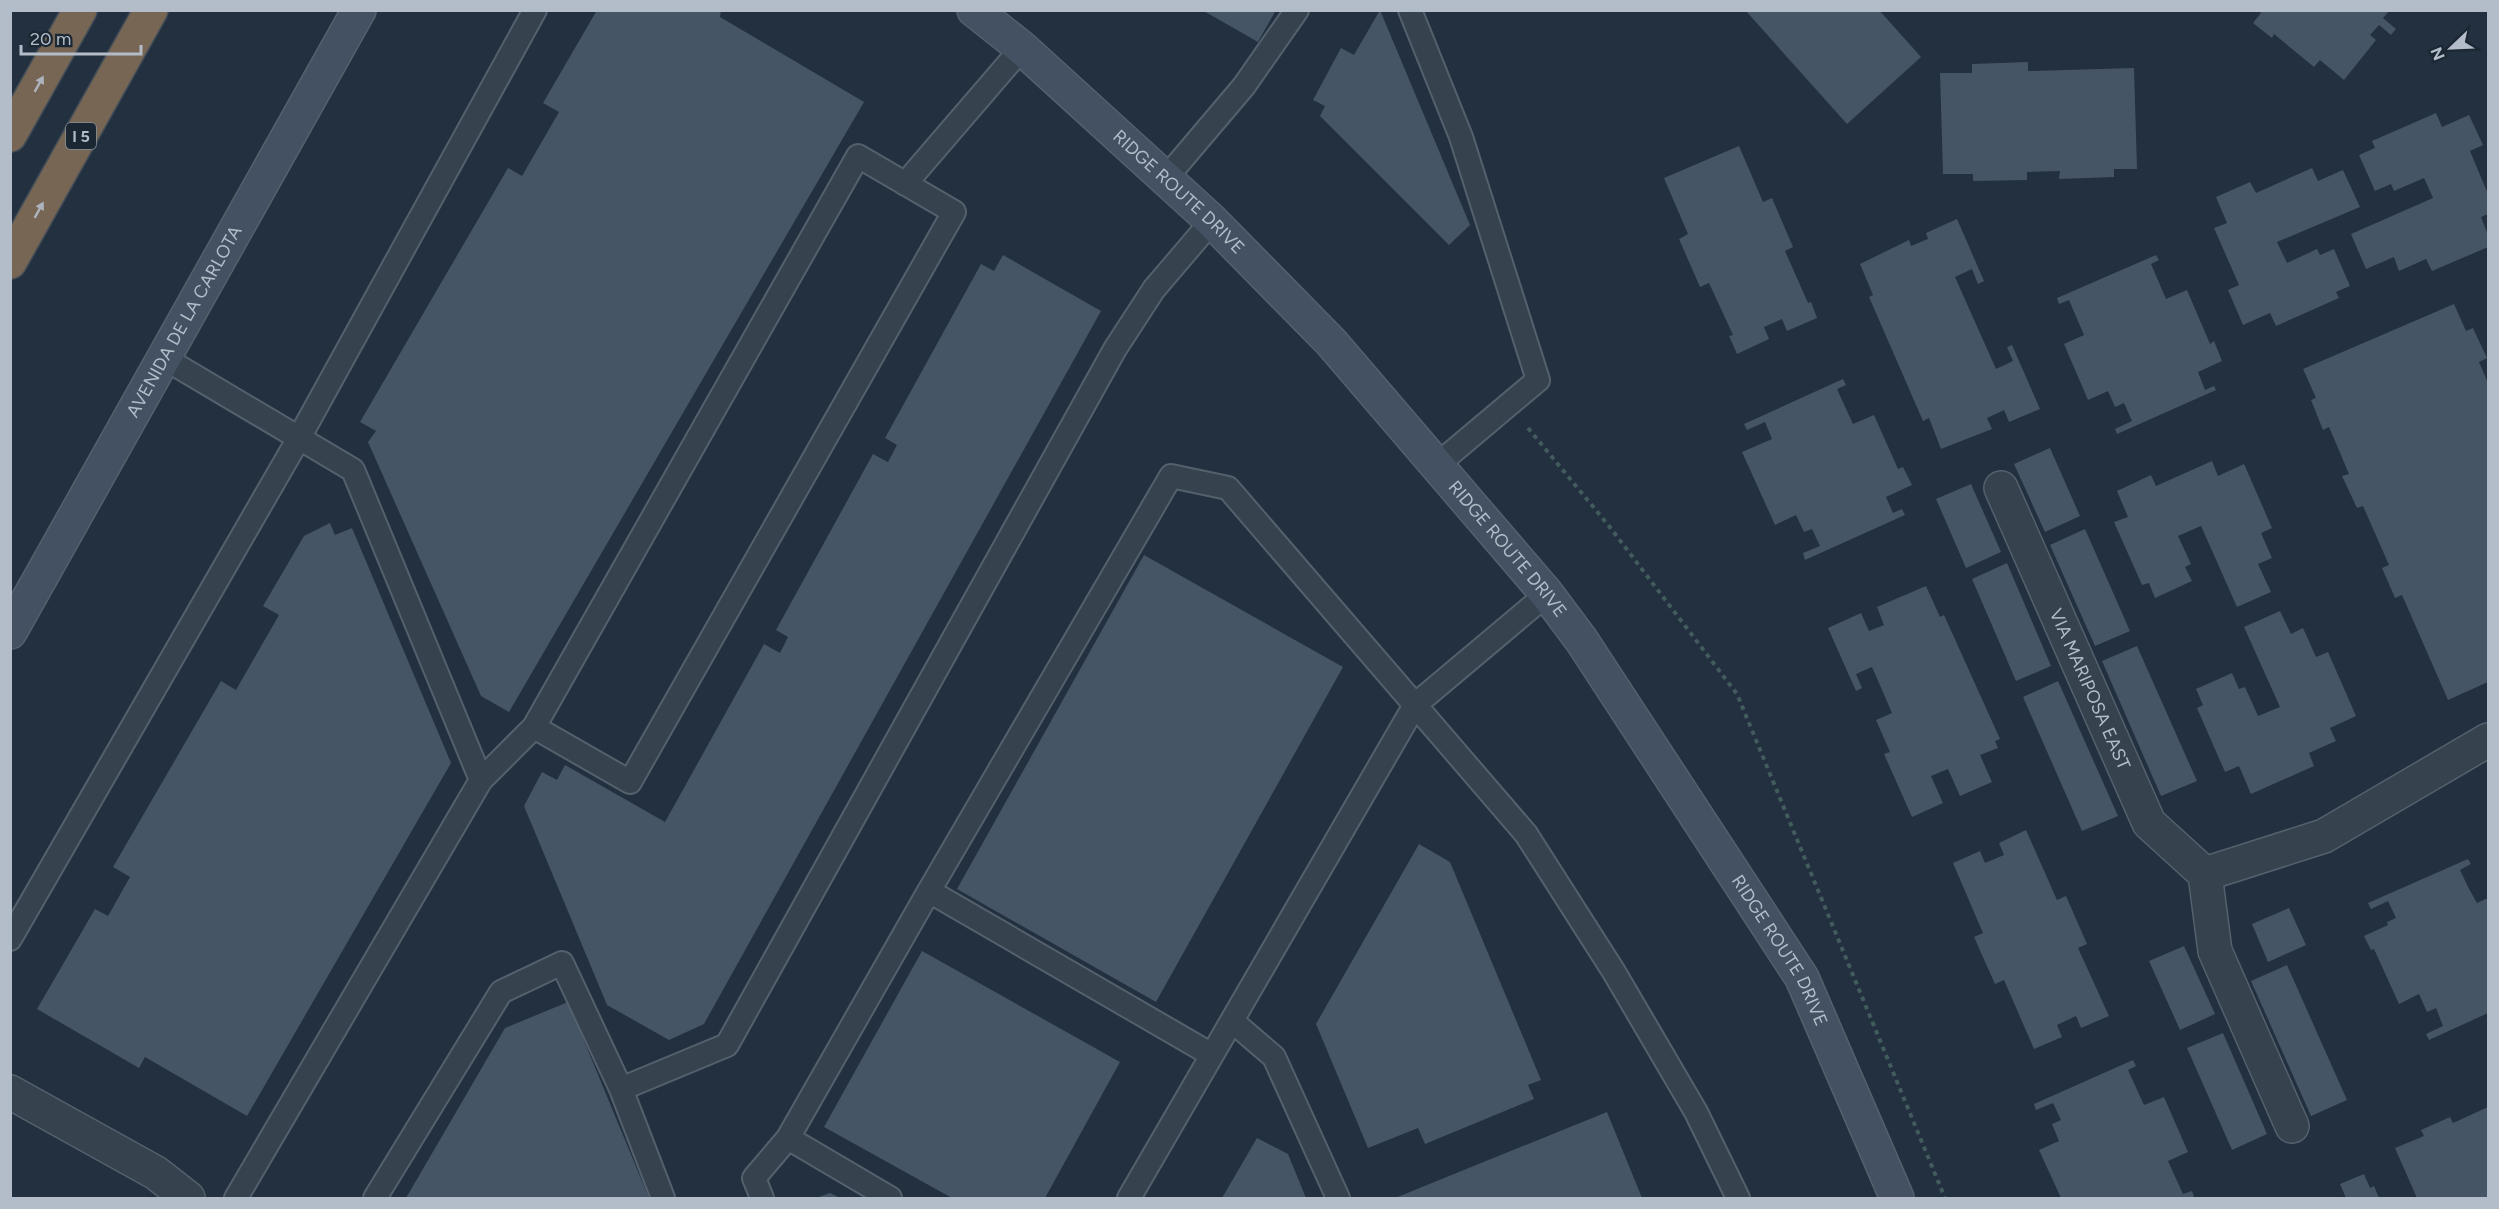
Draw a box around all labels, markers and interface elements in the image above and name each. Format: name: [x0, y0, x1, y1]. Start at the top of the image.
scale bar: [21, 18, 141, 56]
north arrow: [2421, 18, 2481, 78]
text: 20 m: [30, 28, 71, 50]
text: N: [2426, 44, 2449, 63]
one-way arrow: [34, 75, 44, 92]
road number: I 5: [66, 123, 96, 149]
street label: RIDGE ROUTE DRIVE: [1108, 125, 1249, 259]
one-way arrow: [34, 202, 44, 219]
street label: AVENIDA DE LA CARLOTA: [122, 222, 247, 421]
street label: RIDGE ROUTE DRIVE: [1444, 476, 1571, 622]
street label: VIA MARIPOSA EAST: [2045, 605, 2135, 773]
street label: RIDGE ROUTE DRIVE: [1727, 871, 1832, 1029]

